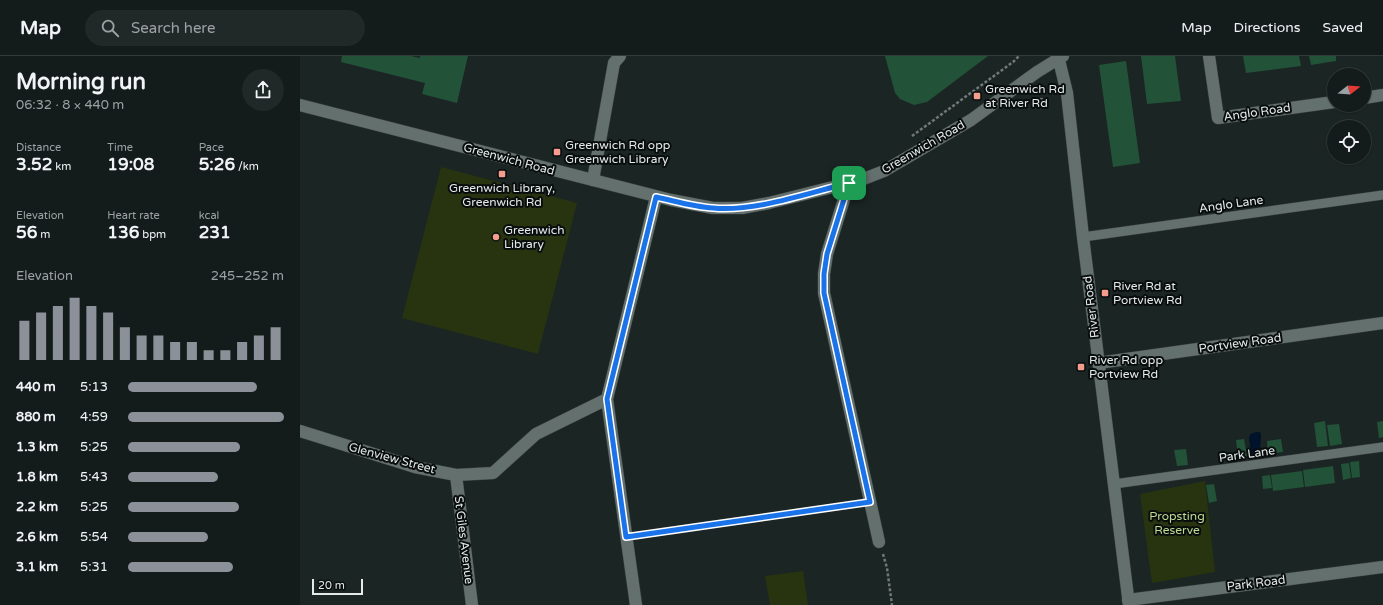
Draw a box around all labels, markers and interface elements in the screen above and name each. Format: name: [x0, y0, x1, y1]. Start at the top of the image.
search box: [85, 10, 365, 46]
text: Map: [20, 17, 61, 39]
icon: search: [99, 17, 121, 39]
text: Search here: [131, 19, 215, 37]
text: Map: [1181, 19, 1212, 36]
text: Directions: [1234, 19, 1301, 36]
text: Saved: [1323, 19, 1363, 36]
north arrow: [1327, 68, 1371, 112]
map controls: [1327, 68, 1371, 164]
text: Morning run: [16, 69, 146, 95]
button: share: [242, 69, 284, 111]
place label: Greenwich Rd at River Rd: [985, 82, 1065, 110]
marker: Greenwich Rd at River Rd: [972, 91, 982, 101]
text: 06:32 · 8 × 440 m: [16, 97, 124, 113]
street label: Anglo Road: [1223, 100, 1291, 124]
street label: Greenwich Road: [879, 117, 967, 177]
button: locate: [1327, 120, 1371, 164]
place label: Greenwich Rd opp Greenwich Library: [565, 138, 670, 166]
street label: Greenwich Road: [462, 140, 556, 178]
text: Distance: [16, 141, 61, 154]
text: Time: [107, 141, 133, 154]
text: Pace: [199, 141, 224, 154]
marker: Greenwich Rd opp Greenwich Library: [552, 147, 562, 157]
text: 3.52: [16, 154, 52, 175]
text: 19:08: [107, 154, 154, 175]
text: 5:26: [199, 154, 235, 175]
text: km: [52, 160, 71, 173]
text: /km: [235, 160, 259, 173]
pin: [832, 166, 866, 200]
marker: Greenwich Library, Greenwich Rd: [497, 169, 507, 179]
icon: arrive: [838, 172, 860, 194]
place label: Greenwich Library, Greenwich Rd: [449, 181, 555, 209]
street label: Anglo Lane: [1198, 193, 1264, 215]
text: Elevation: [16, 209, 64, 222]
text: Heart rate: [107, 209, 160, 222]
text: kcal: [199, 209, 219, 222]
text: 56: [16, 222, 37, 243]
text: 136: [107, 222, 139, 243]
text: 231: [199, 222, 231, 243]
place label: Greenwich Library: [504, 223, 564, 251]
text: m: [37, 228, 50, 241]
text: bpm: [139, 228, 166, 241]
marker: Greenwich Library: [491, 232, 501, 242]
text: Elevation: [16, 268, 73, 284]
text: 245–252 m: [211, 268, 284, 284]
street label: River Road: [1080, 275, 1102, 339]
place label: River Rd at Portview Rd: [1113, 279, 1182, 307]
marker: River Rd at Portview Rd: [1100, 288, 1110, 298]
street label: Portview Road: [1198, 330, 1282, 356]
place label: River Rd opp Portview Rd: [1089, 353, 1163, 381]
marker: River Rd opp Portview Rd: [1076, 362, 1086, 372]
text: 440 m: [16, 379, 56, 395]
text: 5:13: [80, 379, 108, 395]
text: 880 m: [16, 409, 56, 425]
text: 4:59: [80, 409, 108, 425]
text: 1.3 km: [16, 439, 58, 455]
text: 5:25: [80, 439, 108, 455]
street label: Glenview Street: [347, 440, 437, 476]
street label: Park Lane: [1218, 443, 1276, 465]
text: 1.8 km: [16, 469, 58, 485]
text: 5:43: [80, 469, 108, 485]
street label: St Giles Avenue: [452, 495, 476, 585]
text: 2.2 km: [16, 499, 58, 515]
text: 5:25: [80, 499, 108, 515]
park label: Propsting Reserve: [1149, 509, 1205, 537]
text: 2.6 km: [16, 529, 58, 545]
text: 5:54: [80, 529, 108, 545]
text: 3.1 km: [16, 559, 58, 575]
text: 5:31: [80, 559, 108, 575]
street label: Park Road: [1226, 572, 1286, 594]
scale bar: [312, 577, 363, 596]
text: 20 m: [318, 579, 345, 592]

